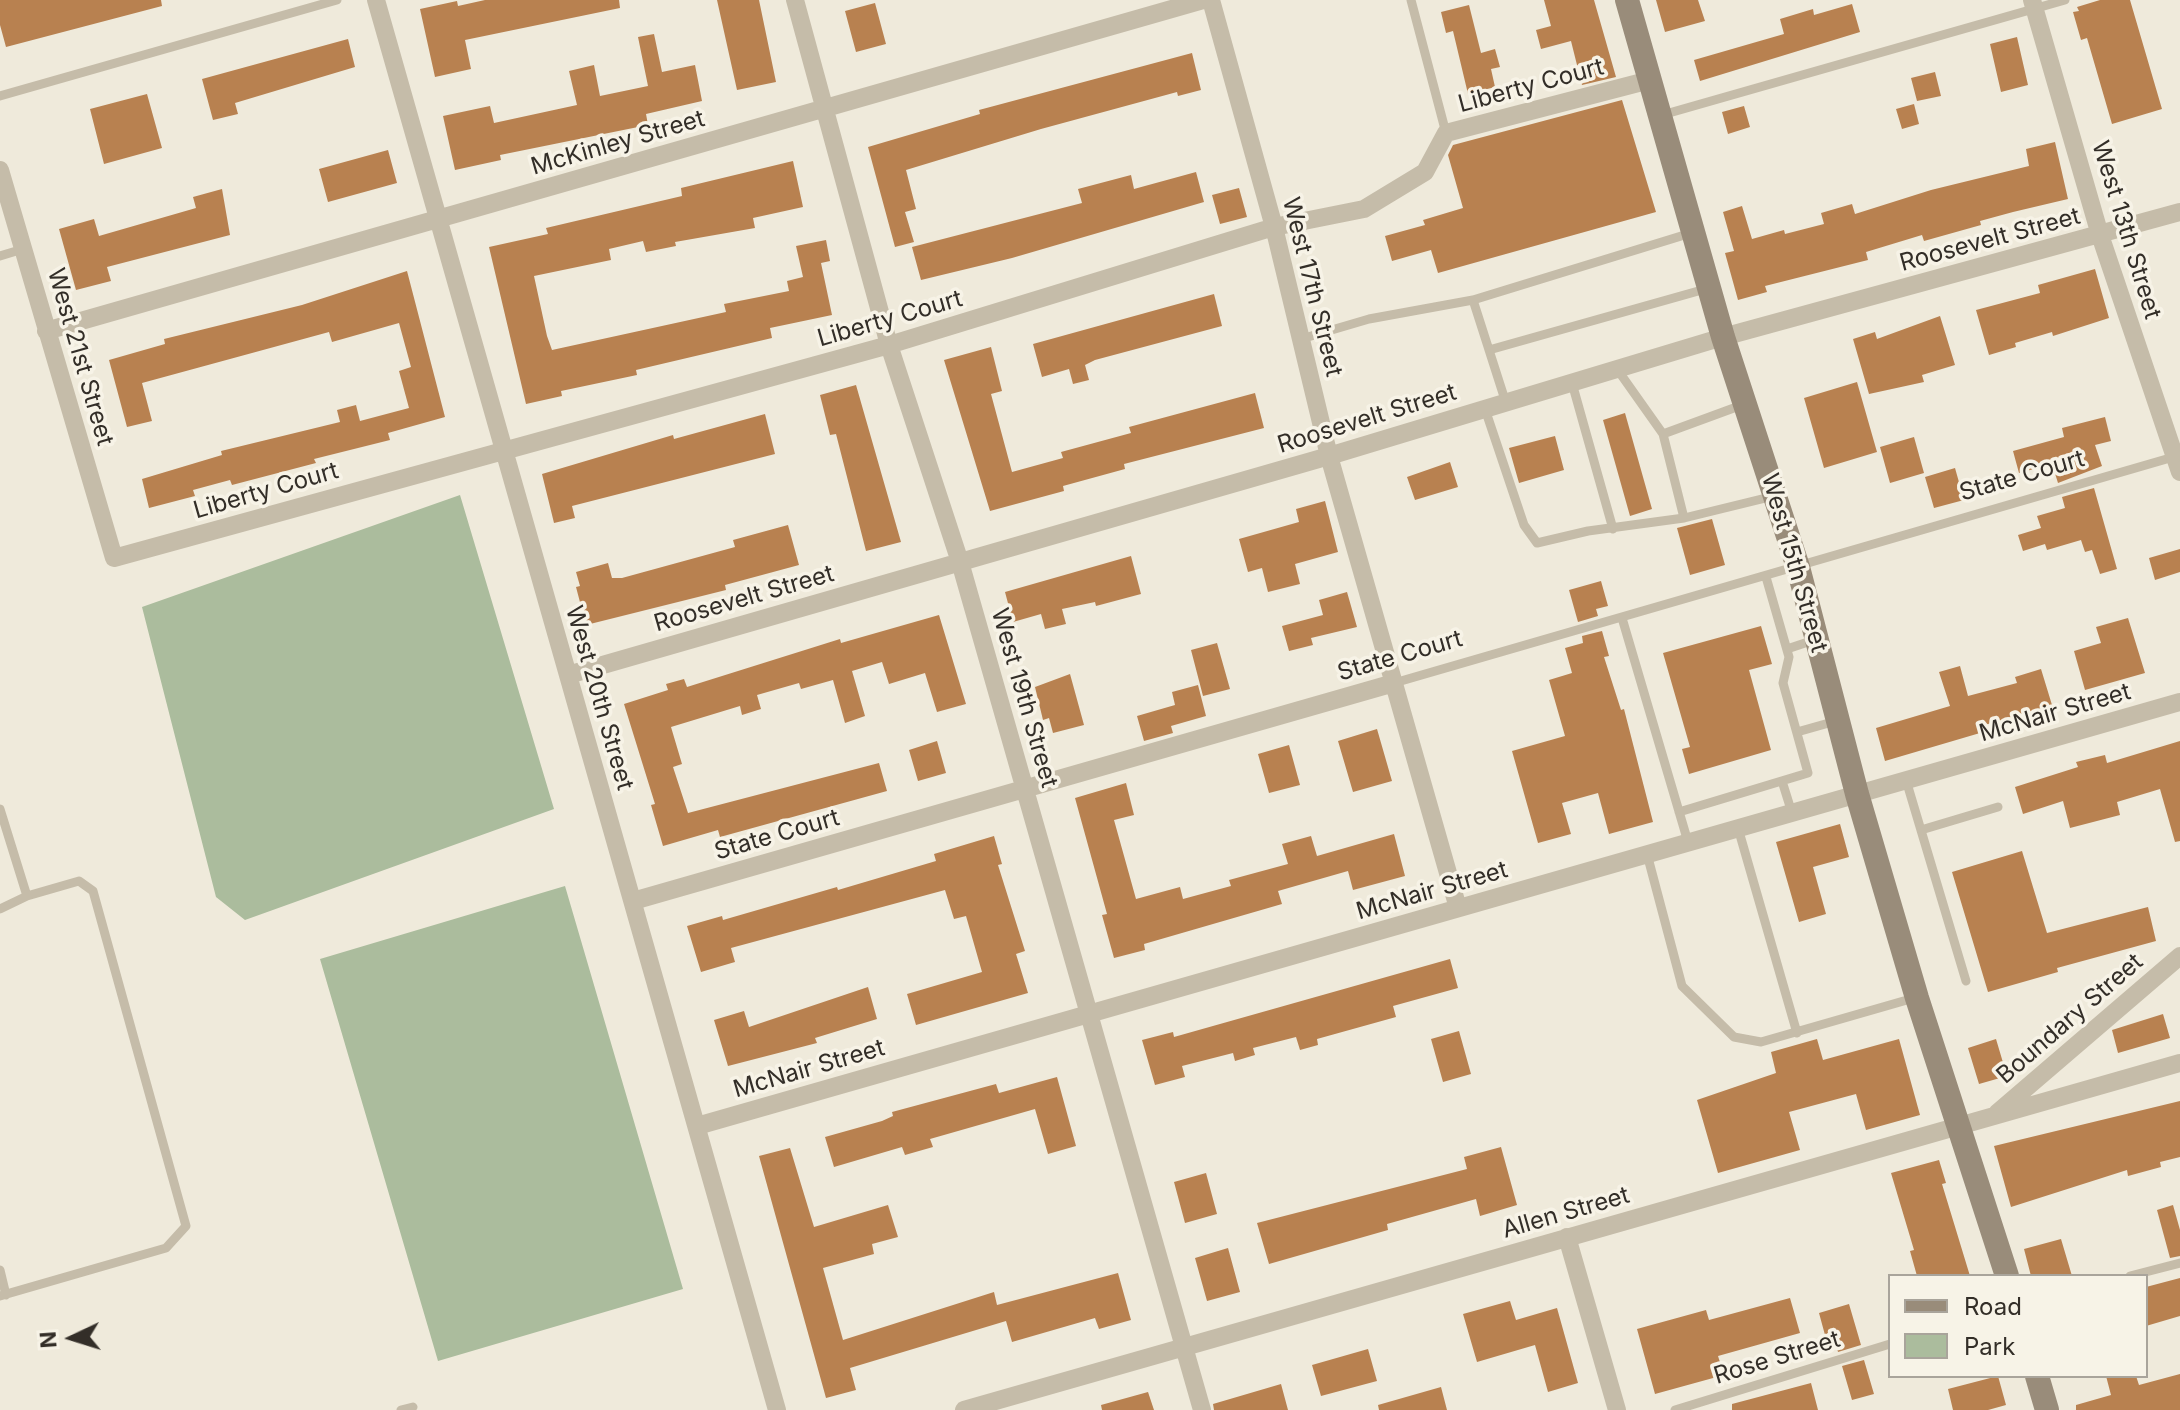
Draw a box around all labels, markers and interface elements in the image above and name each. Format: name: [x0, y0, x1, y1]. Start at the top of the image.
street label: Liberty Court: [1455, 53, 1607, 119]
street label: McKinley Street: [528, 104, 708, 182]
street label: West 13th Street: [2085, 137, 2167, 323]
street label: West 17th Street: [1276, 194, 1348, 380]
street label: Roosevelt Street: [1897, 202, 2083, 278]
street label: West 21st Street: [41, 265, 119, 449]
street label: Liberty Court: [814, 285, 966, 353]
street label: Roosevelt Street: [1274, 378, 1460, 460]
street label: State Court: [1956, 444, 2088, 508]
street label: Liberty Court: [190, 457, 342, 525]
street label: West 15th Street: [1755, 470, 1833, 656]
street label: Roosevelt Street: [651, 560, 837, 638]
street label: West 20th Street: [559, 603, 639, 793]
street label: West 19th Street: [985, 605, 1063, 791]
street label: State Court: [1334, 624, 1466, 688]
street label: McNair Street: [1976, 678, 2134, 748]
street label: State Court: [711, 803, 843, 867]
street label: McNair Street: [1353, 856, 1511, 926]
street label: Boundary Street: [1991, 948, 2149, 1090]
street label: McNair Street: [730, 1034, 888, 1104]
street label: Allen Street: [1499, 1181, 1633, 1245]
legend: [1888, 1274, 2148, 1378]
text: Road: [1964, 1292, 2022, 1321]
north arrow: [32, 1298, 112, 1378]
street label: Rose Street: [1710, 1325, 1844, 1391]
text: N: [35, 1330, 62, 1349]
text: Park: [1964, 1332, 2015, 1361]

